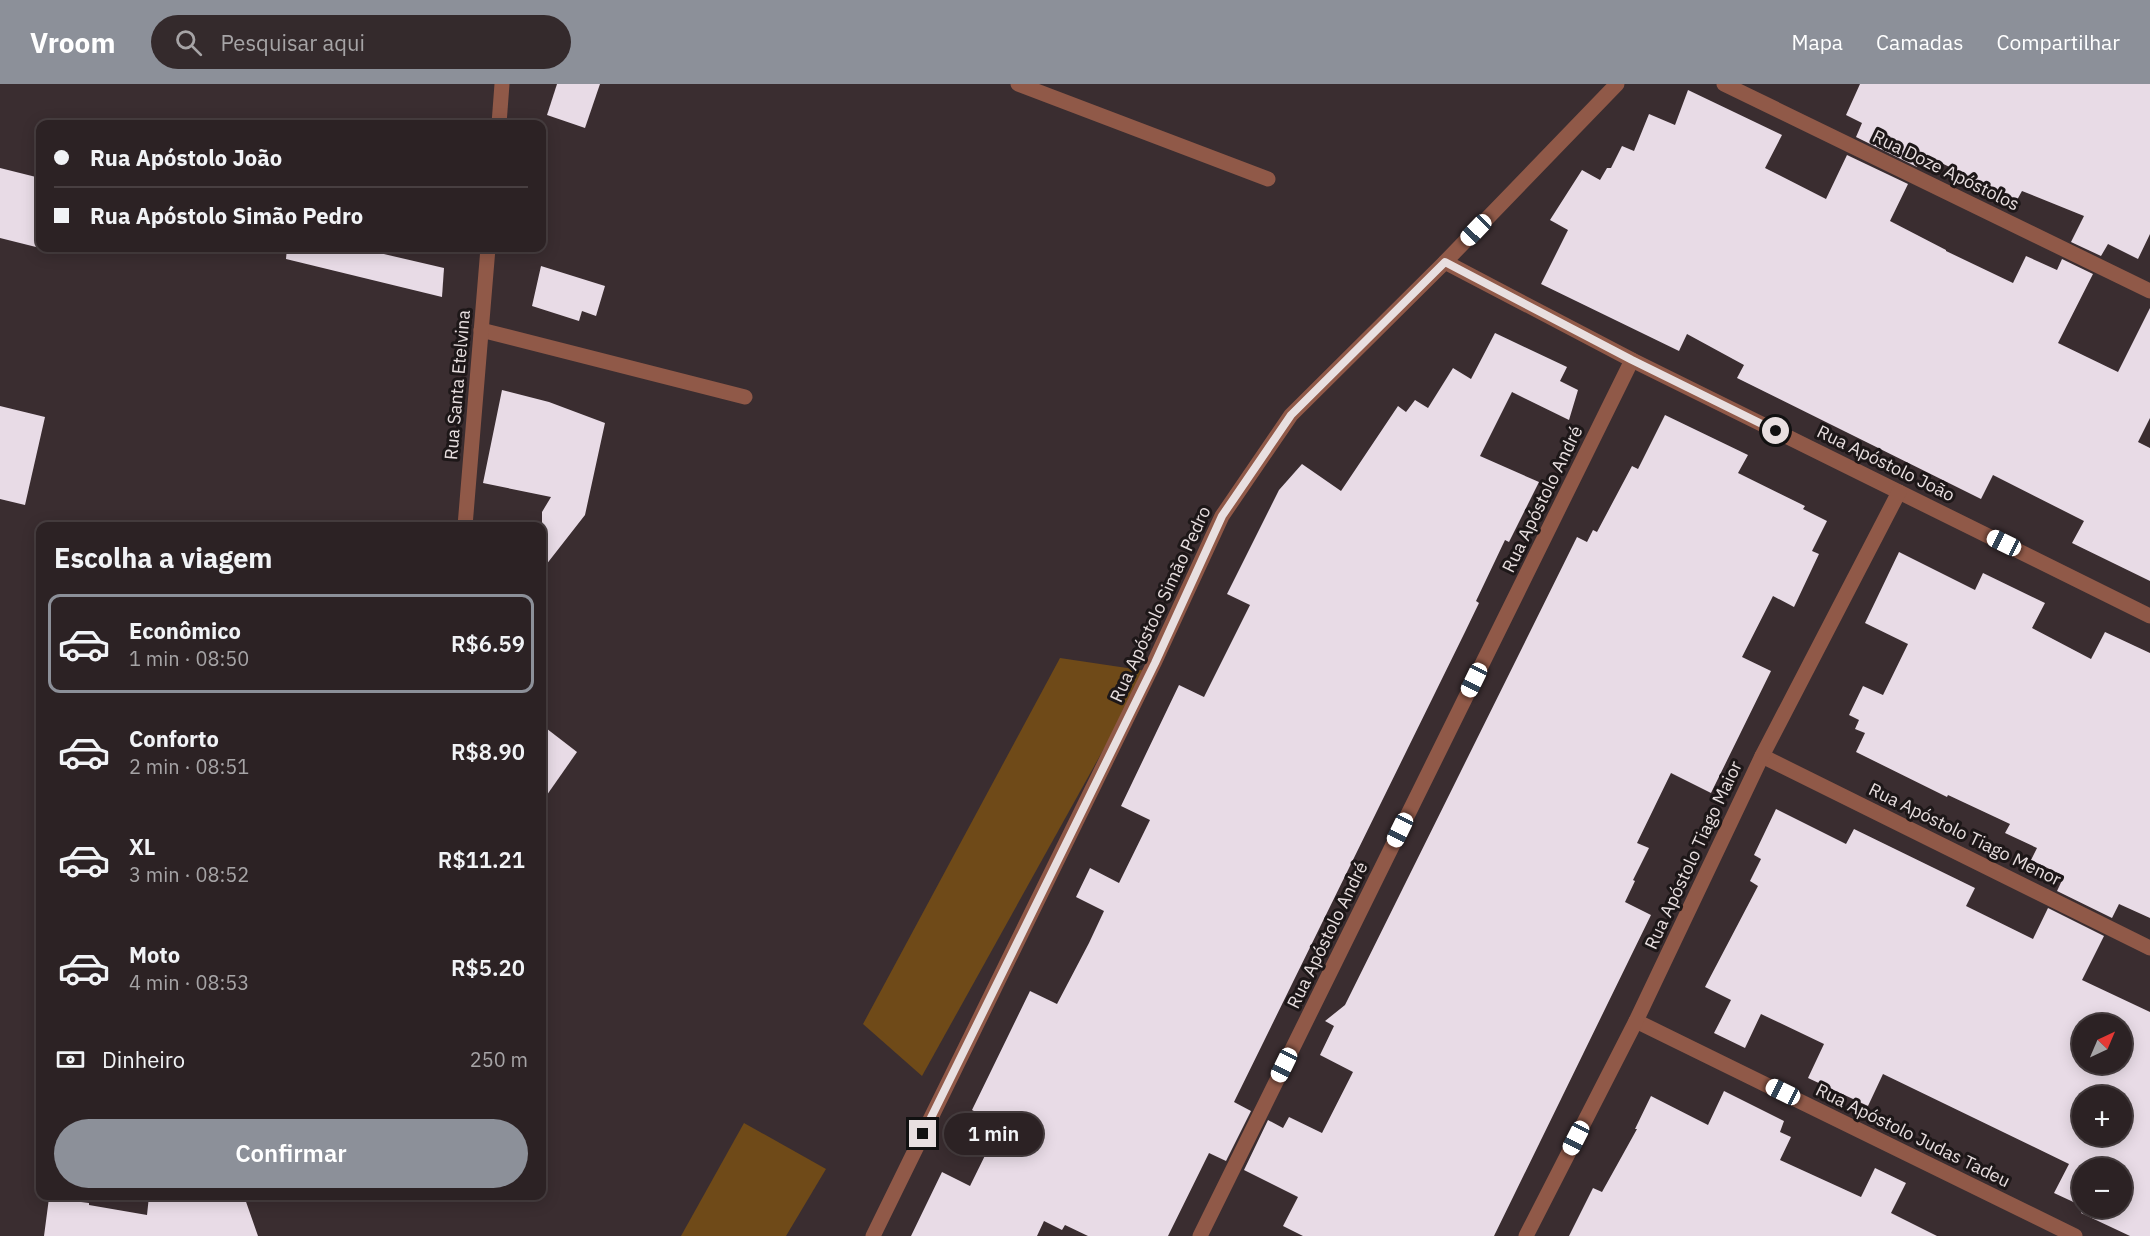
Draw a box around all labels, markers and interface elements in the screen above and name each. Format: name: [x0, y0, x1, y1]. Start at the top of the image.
search box: [151, 15, 571, 69]
text: Vroom: [30, 24, 115, 61]
icon: search: [172, 26, 205, 59]
text: Pesquisar aqui: [220, 28, 365, 57]
text: Mapa: [1791, 28, 1843, 56]
text: Camadas: [1876, 28, 1963, 56]
text: Compartilhar: [1996, 28, 2120, 56]
street label: Rua Doze Apóstolos: [1869, 124, 2023, 216]
text: Rua Apóstolo João: [90, 143, 282, 172]
text: Rua Apóstolo Simão Pedro: [90, 201, 363, 230]
car: [1457, 211, 1495, 249]
street label: Rua Santa Etelvina: [439, 309, 475, 461]
route start: [1762, 417, 1789, 444]
street label: Rua Apóstolo João: [1813, 420, 1959, 506]
street label: Rua Apóstolo André: [1496, 422, 1588, 576]
street label: Rua Apóstolo Simão Pedro: [1104, 502, 1216, 706]
car: [1984, 527, 2024, 559]
text: Escolha a viagem: [54, 540, 272, 575]
text: Econômico: [129, 616, 241, 645]
icon: car: [57, 617, 111, 671]
text: R$6.59: [451, 629, 525, 658]
text: 1 min · 08:50: [129, 645, 249, 672]
car: [1458, 660, 1490, 700]
text: Conforto: [129, 724, 219, 753]
icon: car: [57, 725, 111, 779]
text: R$8.90: [451, 737, 525, 766]
text: 2 min · 08:51: [129, 753, 249, 780]
street label: Rua Apóstolo Tiago Maior: [1639, 757, 1747, 953]
street label: Rua Apóstolo Tiago Menor: [1865, 777, 2065, 891]
car: [1384, 810, 1416, 850]
text: XL: [129, 832, 155, 861]
icon: car: [57, 833, 111, 887]
text: R$11.21: [438, 845, 525, 874]
street label: Rua Apóstolo André: [1281, 858, 1373, 1012]
text: 3 min · 08:52: [129, 861, 249, 888]
text: Moto: [129, 940, 180, 969]
icon: car: [57, 941, 111, 995]
text: R$5.20: [451, 953, 525, 982]
text: 4 min · 08:53: [129, 969, 249, 996]
north arrow: [2072, 1014, 2132, 1074]
map controls: [2072, 1014, 2132, 1218]
icon: cash: [54, 1043, 87, 1076]
text: Dinheiro: [102, 1045, 185, 1074]
car: [1268, 1045, 1300, 1085]
text: 250 m: [470, 1046, 528, 1073]
car: [1763, 1076, 1803, 1108]
street label: Rua Apóstolo Judas Tadeu: [1812, 1078, 2014, 1192]
button: +: [2072, 1086, 2132, 1146]
callout: 1 min: [944, 1113, 1043, 1155]
car: [1560, 1118, 1592, 1158]
button: Confirmar: [54, 1119, 528, 1188]
route end: [909, 1120, 936, 1147]
text: 1 min: [968, 1120, 1019, 1147]
button: −: [2072, 1158, 2132, 1218]

